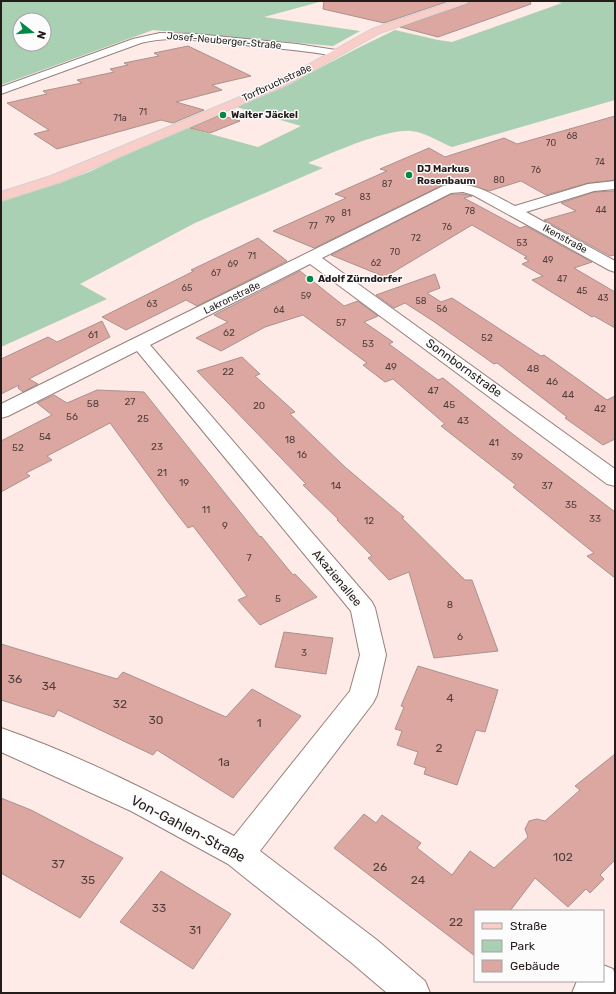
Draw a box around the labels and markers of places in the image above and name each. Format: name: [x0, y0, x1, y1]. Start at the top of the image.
place label: Walter Jäckel: [231, 109, 298, 121]
marker: Walter Jäckel: [218, 110, 228, 120]
place label: DJ Markus Rosenbaum: [417, 163, 476, 187]
marker: DJ Markus Rosenbaum: [404, 170, 414, 180]
place label: Adolf Zürndorfer: [318, 273, 403, 285]
marker: Adolf Zürndorfer: [305, 274, 315, 284]

